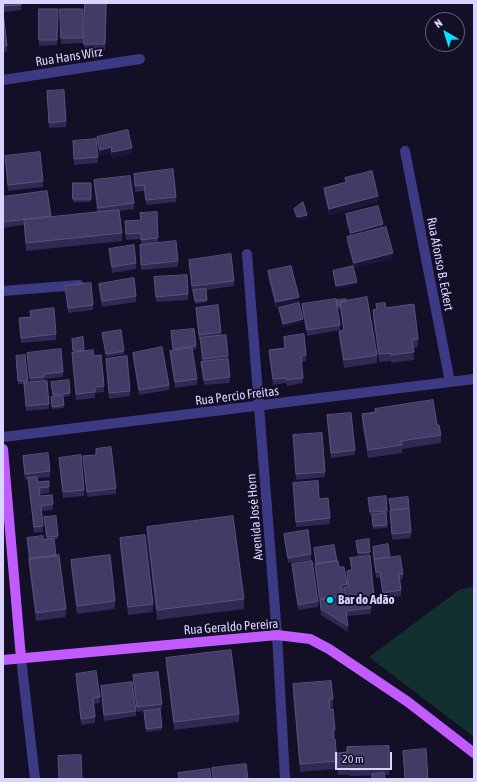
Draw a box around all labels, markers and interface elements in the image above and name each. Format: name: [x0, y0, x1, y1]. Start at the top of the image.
north arrow: [425, 12, 465, 52]
text: N: [432, 17, 444, 30]
street label: Rua Hans Wirz: [34, 44, 104, 70]
street label: Rua Afonso B. Eckert: [423, 216, 457, 312]
street label: Rua Percio Freitas: [194, 383, 280, 409]
street label: Avenida José Horn: [243, 473, 267, 561]
place label: Bar do Adão: [338, 592, 395, 608]
marker: Bar do Adão: [325, 595, 335, 605]
street label: Rua Geraldo Pereira: [183, 616, 279, 638]
scale bar: [337, 744, 394, 770]
text: 20 m: [342, 752, 364, 766]

